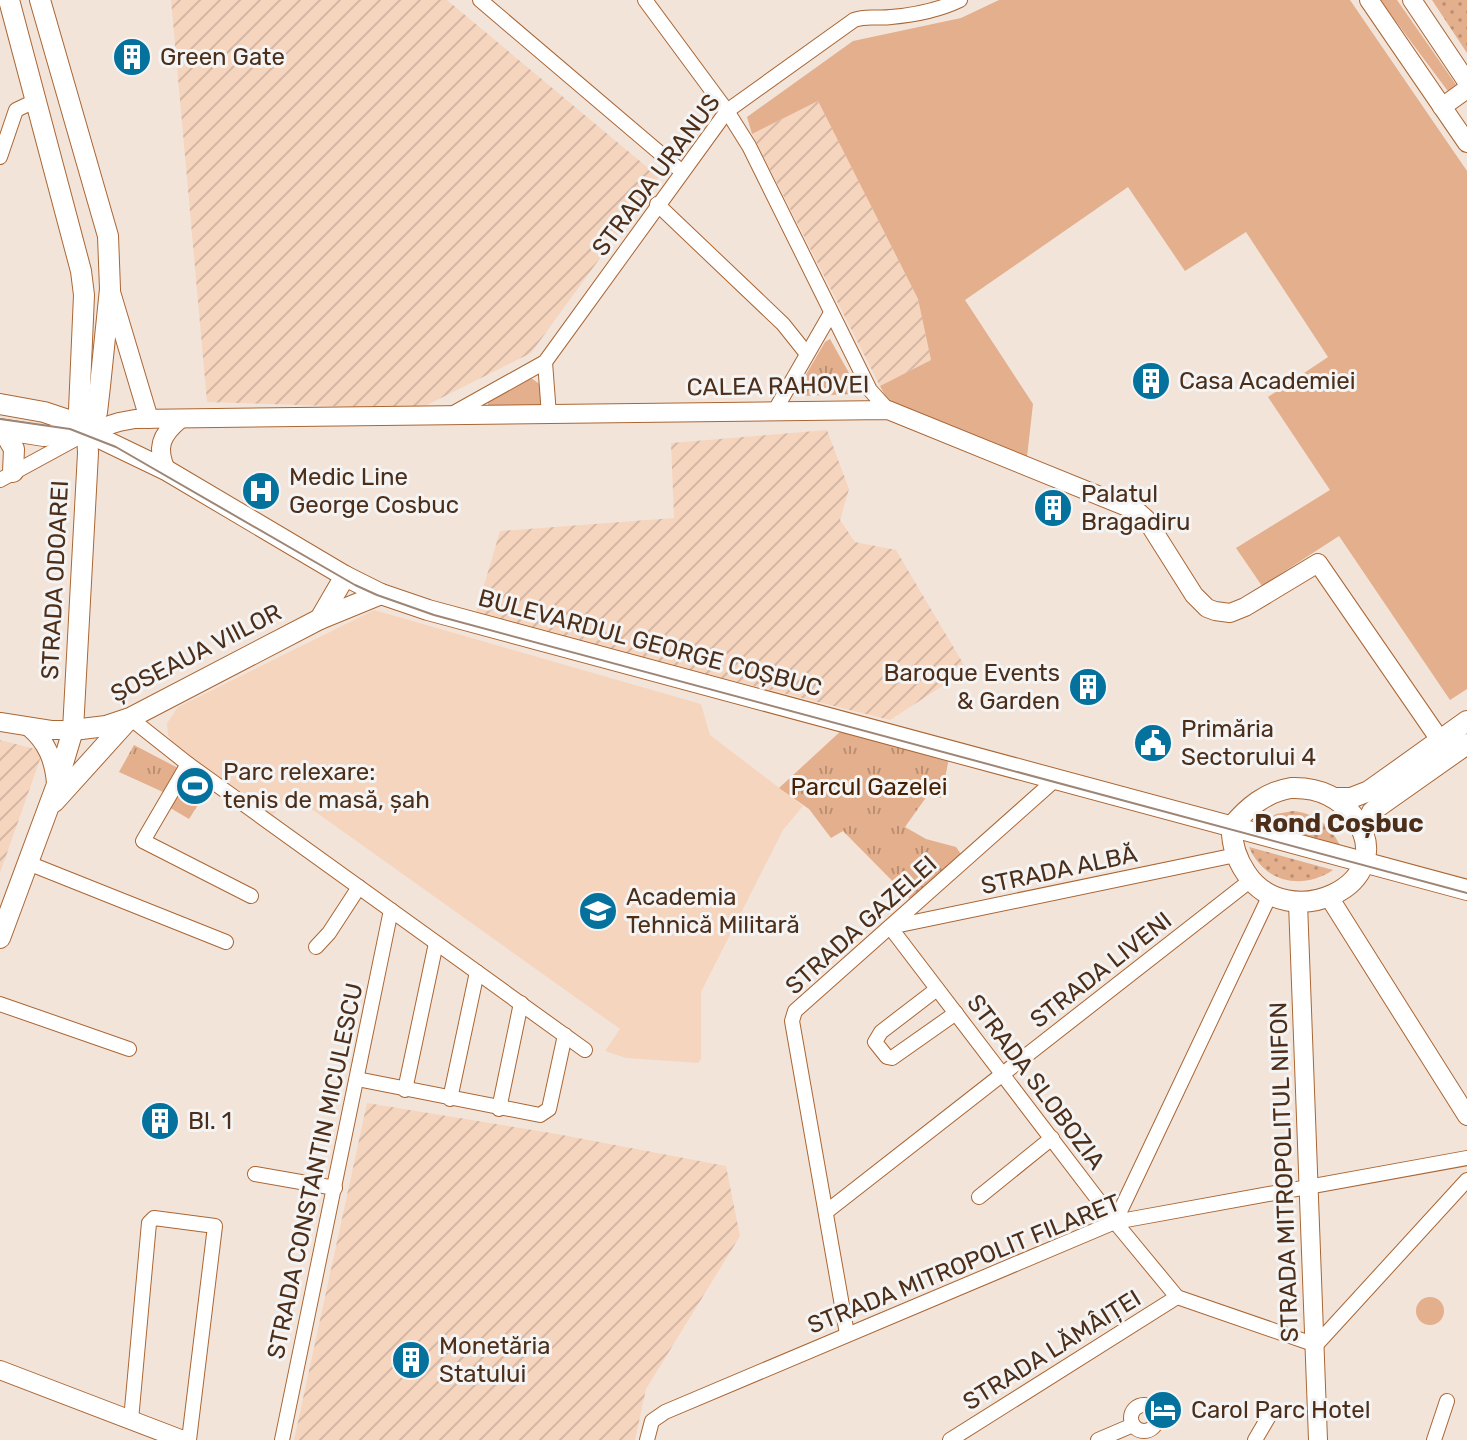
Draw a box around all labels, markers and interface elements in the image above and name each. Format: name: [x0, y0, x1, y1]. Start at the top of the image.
building icon: Green Gate: [111, 36, 153, 78]
place label: Green Gate: [160, 43, 285, 71]
street label: STRADA URANUS: [586, 89, 726, 261]
building icon: Casa Academiei: [1130, 360, 1172, 402]
place label: Casa Academiei: [1179, 367, 1356, 395]
street label: CALEA RAHOVEI: [686, 370, 870, 402]
place label: Medic Line George Cosbuc: [289, 463, 459, 519]
hospital icon: Medic Line George Cosbuc: [240, 470, 282, 512]
street label: STRADA ODOAREI: [36, 480, 74, 680]
place label: Palatul Bragadiru: [1081, 480, 1190, 536]
building icon: Palatul Bragadiru: [1032, 487, 1074, 529]
street label: BULEVARDUL GEORGE COȘBUC: [475, 584, 825, 702]
street label: ȘOSEAUA VIILOR: [106, 598, 286, 708]
place label: Baroque Events & Garden: [884, 659, 1060, 715]
building icon: Baroque Events & Garden: [1067, 666, 1109, 708]
place label: Primăria Sectorului 4: [1181, 715, 1316, 771]
public building icon: Primăria Sectorului 4: [1132, 722, 1174, 764]
place label: Parc relexare: tenis de masă, șah: [223, 758, 430, 814]
sports icon: Parc relexare: tenis de masă, șah: [174, 765, 216, 807]
park label: Parcul Gazelei: [791, 773, 947, 801]
district label: Rond Coșbuc: [1254, 808, 1424, 839]
street label: STRADA ALBĂ: [978, 840, 1140, 900]
street label: STRADA GAZELEI: [780, 850, 942, 1000]
place label: Academia Tehnică Militară: [626, 883, 800, 939]
school or university icon: Academia Tehnică Militară: [577, 890, 619, 932]
street label: STRADA LIVENI: [1025, 906, 1177, 1034]
street label: STRADA CONSTANTIN MICULESCU: [261, 980, 369, 1362]
street label: STRADA SLOBOZIA: [961, 989, 1111, 1175]
street label: STRADA MITROPOLITUL NIFON: [1264, 1001, 1304, 1343]
building icon: Bl. 1: [139, 1100, 181, 1142]
place label: Bl. 1: [188, 1107, 232, 1135]
street label: STRADA MITROPOLIT FILARET: [804, 1188, 1124, 1340]
street label: STRADA LĂMÂIȚEI: [958, 1284, 1146, 1416]
place label: Monetăria Statului: [439, 1332, 551, 1388]
building icon: Monetăria Statului: [390, 1339, 432, 1381]
hotel icon: Carol Parc Hotel: [1142, 1389, 1184, 1431]
place label: Carol Parc Hotel: [1191, 1396, 1371, 1424]

